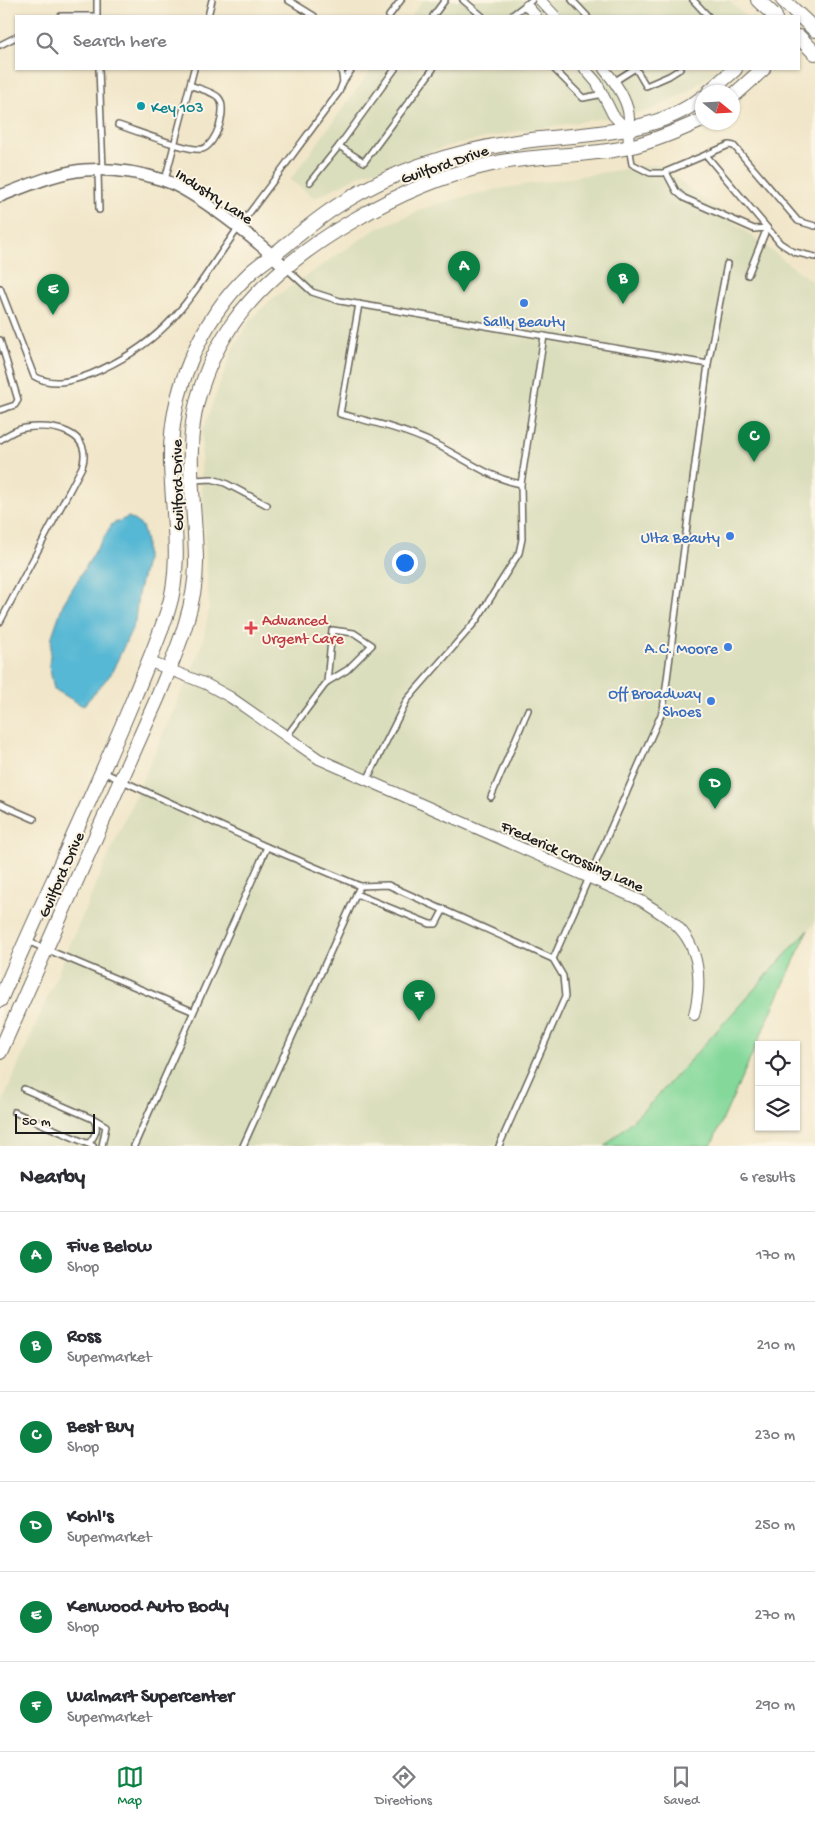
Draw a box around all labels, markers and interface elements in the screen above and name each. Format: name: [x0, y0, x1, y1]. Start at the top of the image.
search box: [15, 15, 800, 70]
icon: search: [33, 29, 61, 57]
text: Search here: [73, 31, 167, 54]
north arrow: [695, 85, 740, 130]
marker: Key 103: [135, 100, 147, 112]
place label: Key 103: [151, 100, 204, 119]
street label: Guilford Drive: [399, 142, 492, 190]
street label: Industry Lane: [171, 166, 256, 230]
pin: A: [448, 251, 480, 292]
pin: B: [607, 263, 639, 304]
pin: E: [37, 274, 69, 315]
marker: Sally Beauty: [518, 297, 530, 309]
place label: Sally Beauty: [483, 314, 565, 333]
pin: C: [738, 421, 770, 462]
street label: Guilford Drive: [169, 438, 190, 531]
place label: Ulta Beauty: [641, 530, 720, 549]
marker: Ulta Beauty: [724, 530, 736, 542]
your location: [392, 550, 418, 576]
place label: Advanced Urgent Care: [262, 613, 344, 650]
marker: Advanced Urgent Care: [244, 621, 258, 635]
place label: A.C. Moore: [644, 641, 719, 660]
marker: A.C. Moore: [722, 641, 734, 653]
place label: Off Broadway Shoes: [608, 686, 702, 723]
marker: Off Broadway Shoes: [705, 695, 717, 707]
pin: D: [699, 768, 731, 809]
street label: Frederick Crossing Lane: [496, 818, 647, 899]
street label: Guilford Drive: [36, 829, 91, 921]
pin: F: [403, 980, 435, 1021]
map controls: [755, 1041, 800, 1131]
button: locate: [755, 1041, 800, 1086]
button: layers: [755, 1086, 800, 1131]
scale bar: [15, 1111, 95, 1134]
text: 50 m: [22, 1114, 51, 1131]
text: Nearby: [20, 1166, 85, 1191]
text: 6 results: [740, 1169, 795, 1188]
text: Five Below: [67, 1236, 152, 1259]
text: A: [31, 1247, 41, 1266]
text: 170 m: [756, 1247, 795, 1266]
text: Shop: [67, 1259, 99, 1278]
text: Ross: [67, 1326, 101, 1349]
text: B: [32, 1337, 40, 1356]
text: 210 m: [756, 1337, 795, 1356]
text: Supermarket: [67, 1349, 152, 1368]
text: Best Buy: [67, 1416, 134, 1439]
text: C: [32, 1427, 40, 1446]
text: 230 m: [755, 1427, 795, 1446]
text: Shop: [67, 1439, 99, 1458]
text: Kohl's: [67, 1506, 114, 1529]
text: D: [31, 1517, 41, 1536]
text: 250 m: [755, 1517, 795, 1536]
text: Supermarket: [67, 1529, 152, 1548]
text: Kenwood Auto Body: [67, 1596, 229, 1619]
text: E: [31, 1607, 41, 1626]
text: 270 m: [755, 1607, 795, 1626]
text: Shop: [67, 1619, 99, 1638]
text: Walmart Supercenter: [67, 1686, 234, 1709]
text: F: [32, 1697, 40, 1716]
text: 290 m: [755, 1697, 795, 1716]
text: Supermarket: [67, 1709, 152, 1728]
tab: Map: [116, 1763, 144, 1810]
tab: Directions: [375, 1763, 432, 1810]
tab: Saved: [663, 1763, 699, 1810]

